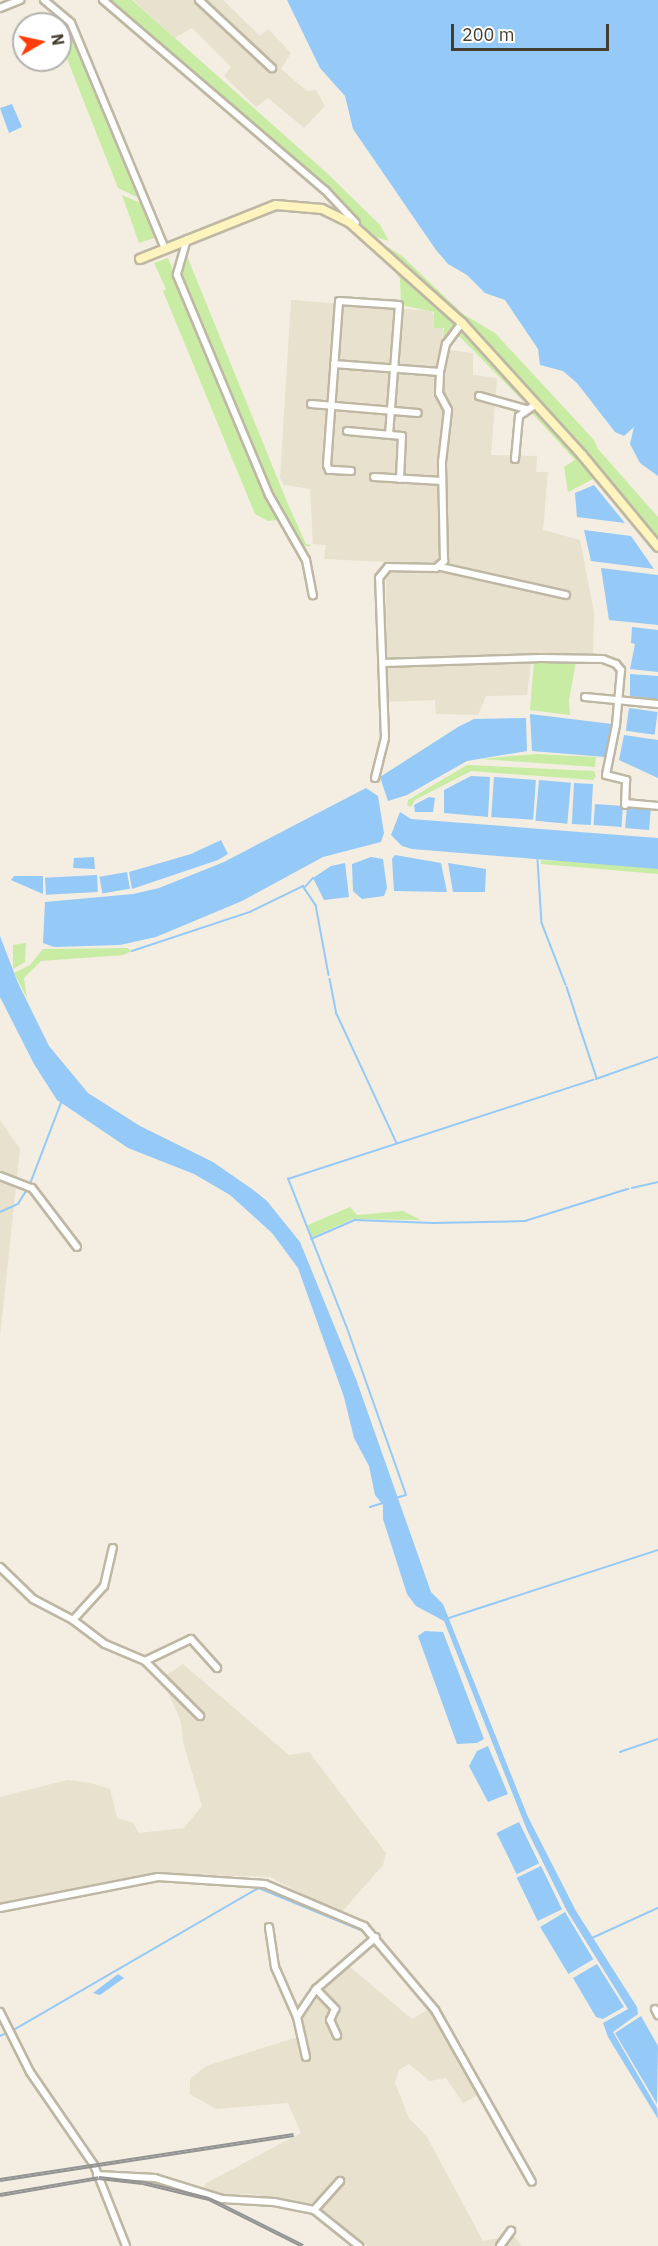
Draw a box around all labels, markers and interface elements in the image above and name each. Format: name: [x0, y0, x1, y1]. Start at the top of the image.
north arrow: [12, 12, 72, 72]
scale bar: [454, 12, 612, 50]
text: 200 m: [462, 23, 514, 46]
text: N: [47, 32, 69, 47]

